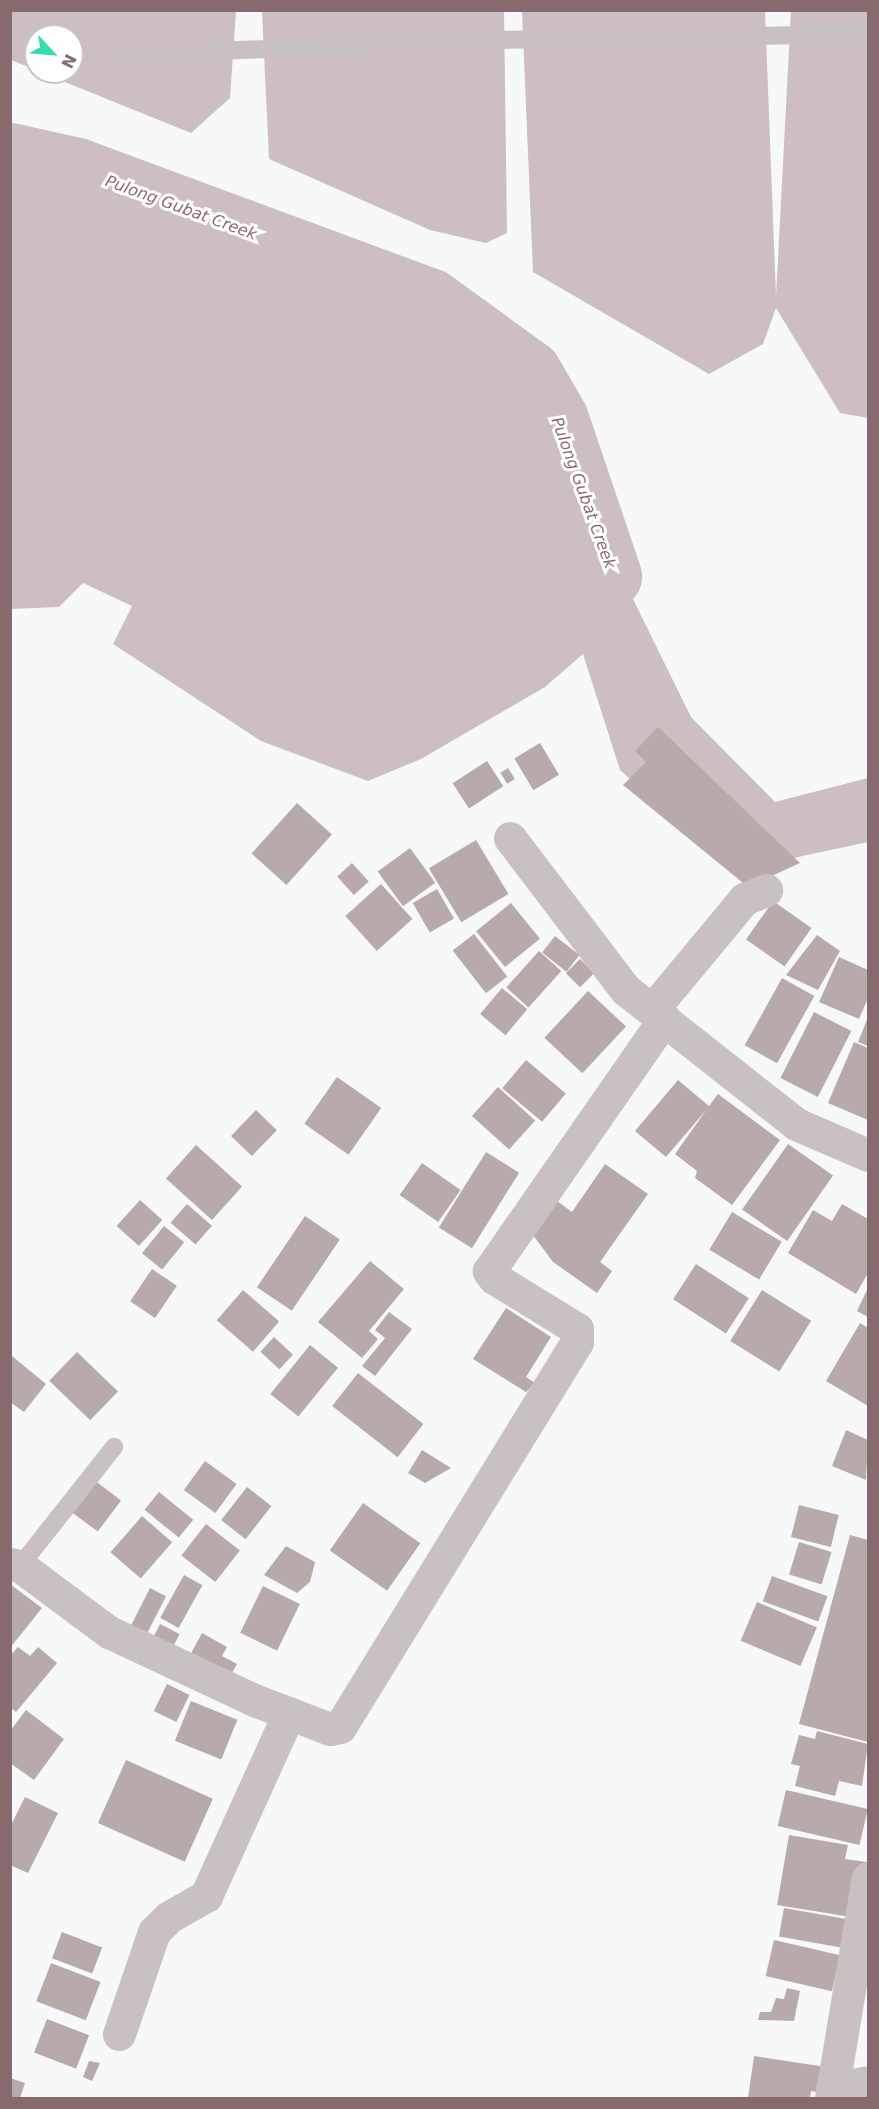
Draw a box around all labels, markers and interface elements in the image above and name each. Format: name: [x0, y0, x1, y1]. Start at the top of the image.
north arrow: [24, 24, 84, 84]
text: N: [57, 51, 80, 71]
water label: Pulong Gubat Creek: [103, 172, 259, 244]
water label: Pulong Gubat Creek: [547, 415, 619, 571]

